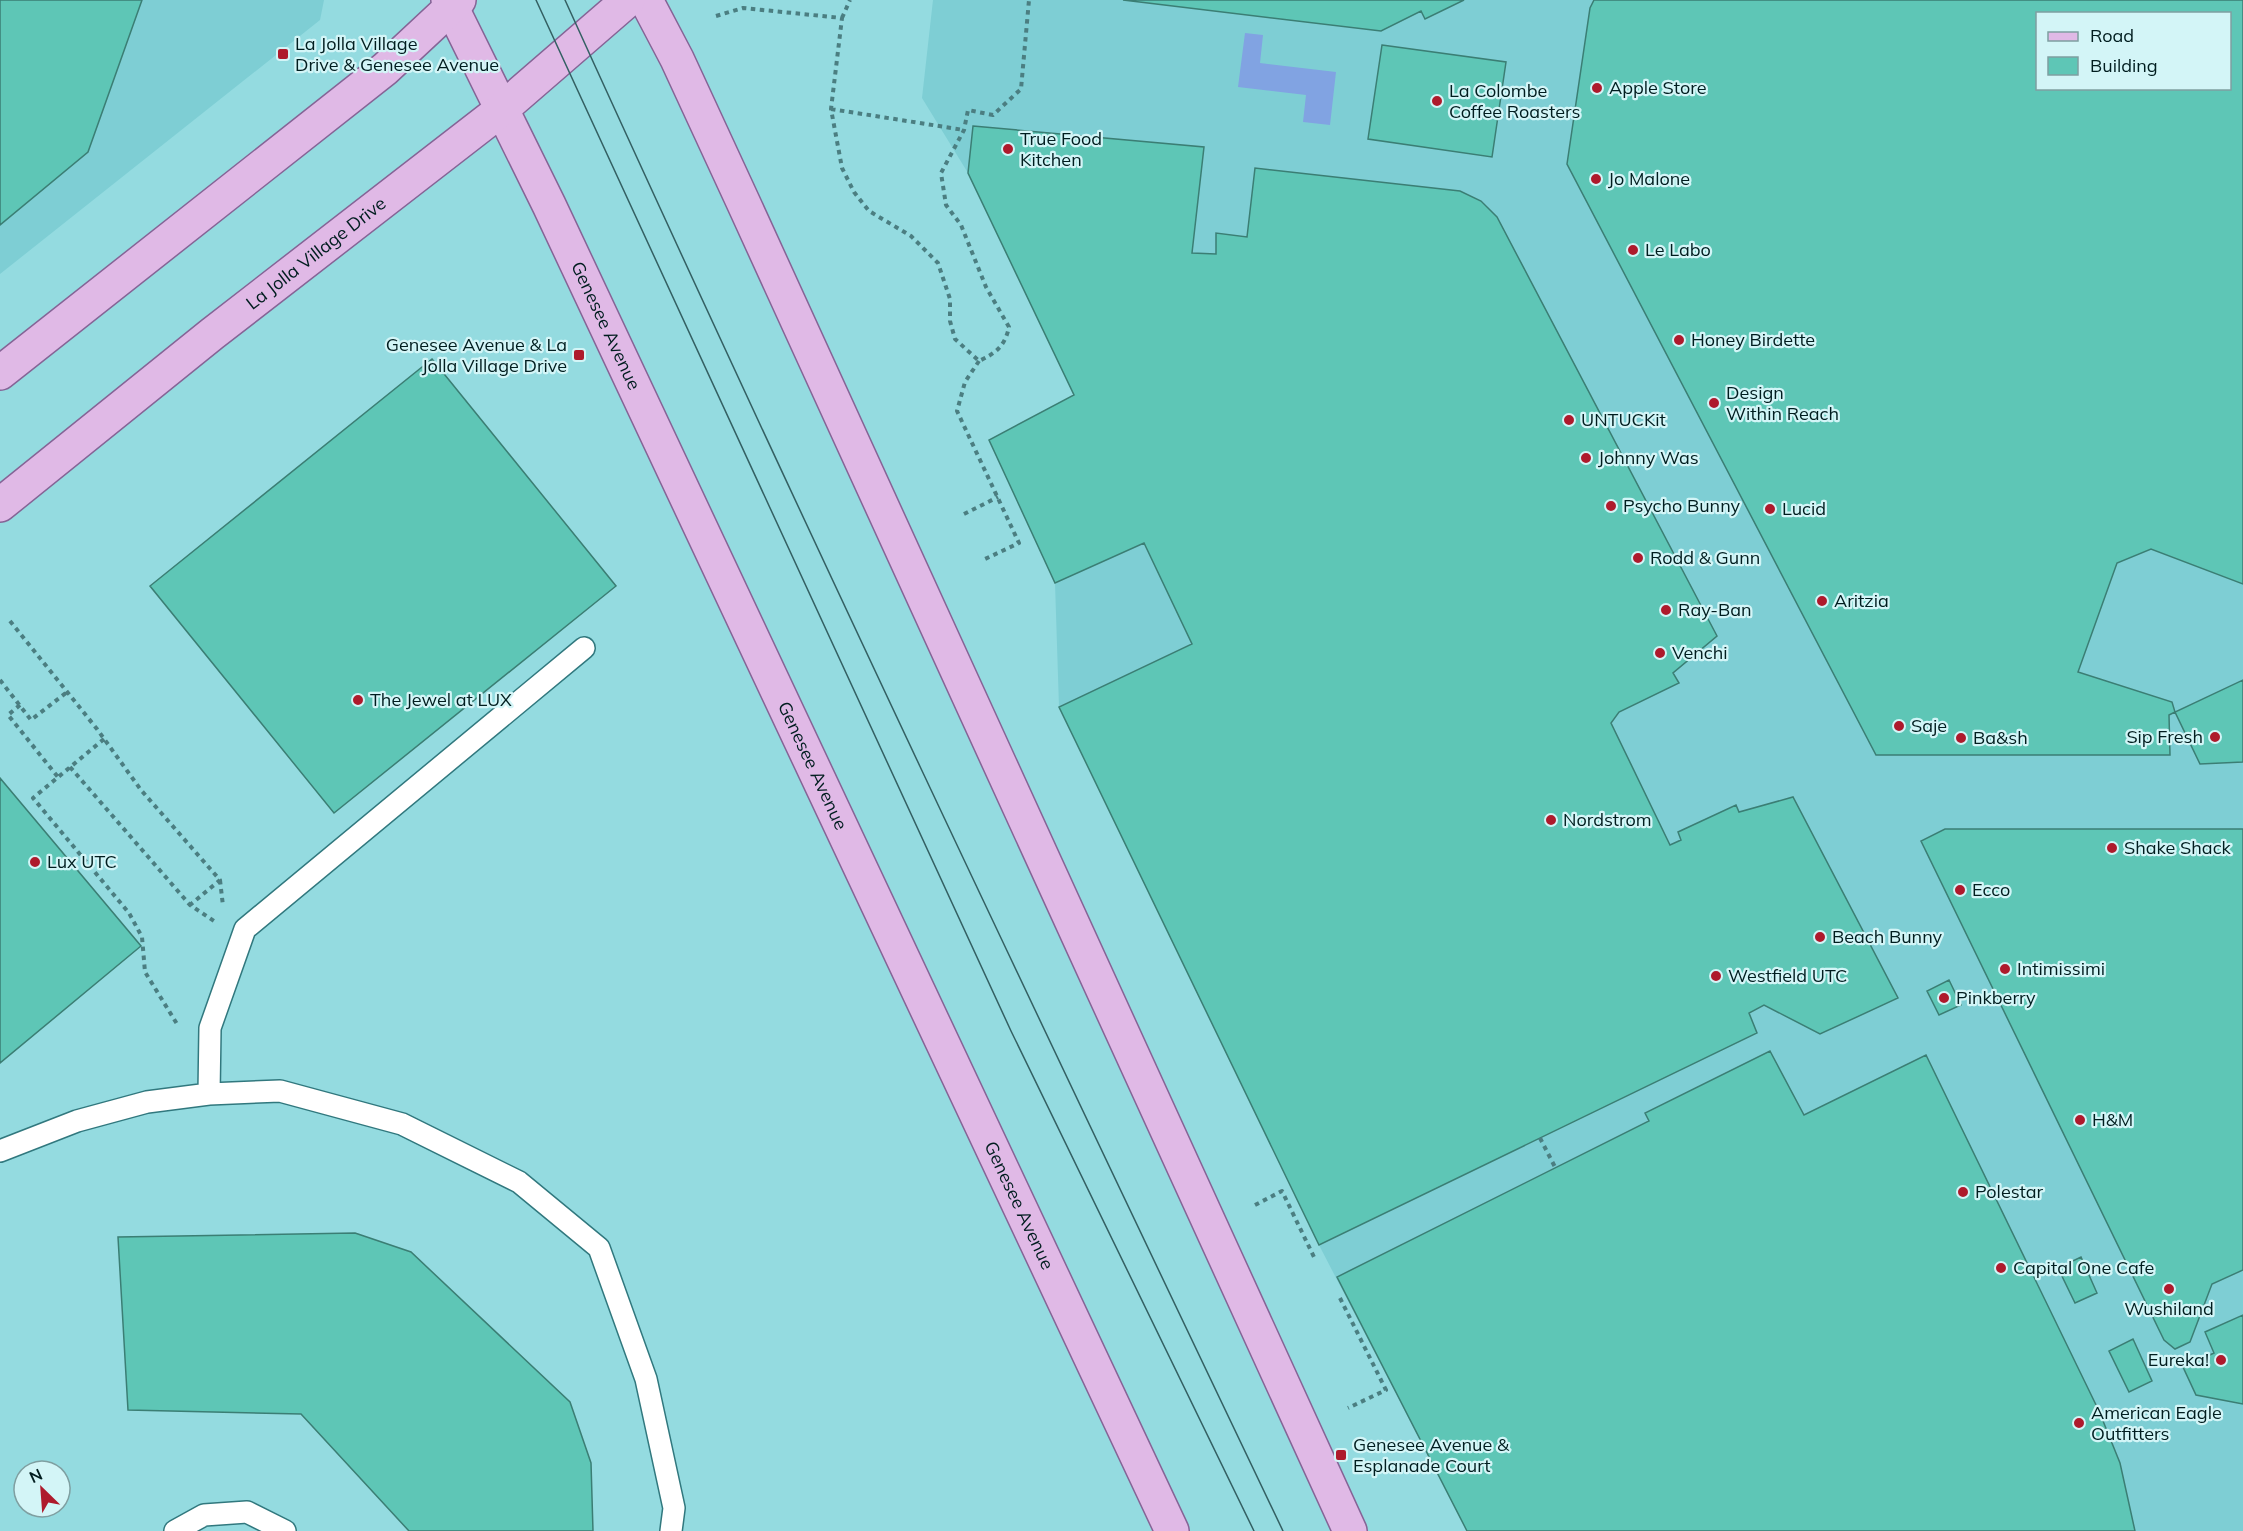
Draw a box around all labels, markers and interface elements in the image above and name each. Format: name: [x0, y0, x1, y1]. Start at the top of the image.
legend: [2036, 12, 2231, 90]
text: Road: [2090, 24, 2134, 47]
place label: La Jolla Village Drive & Genesee Avenue: [295, 32, 499, 76]
marker: La Jolla Village Drive & Genesee Avenue: [276, 47, 290, 61]
text: Building: [2090, 54, 2158, 77]
place label: Apple Store: [1609, 76, 1706, 99]
place label: La Colombe Coffee Roasters: [1449, 79, 1580, 123]
marker: Apple Store: [1590, 81, 1604, 95]
marker: La Colombe Coffee Roasters: [1430, 94, 1444, 108]
place label: True Food Kitchen: [1020, 127, 1102, 171]
marker: True Food Kitchen: [1001, 142, 1015, 156]
place label: Jo Malone: [1608, 167, 1690, 190]
marker: Jo Malone: [1589, 172, 1603, 186]
street label: La Jolla Village Drive: [241, 192, 390, 314]
place label: Le Labo: [1645, 238, 1711, 261]
marker: Le Labo: [1626, 243, 1640, 257]
street label: Genesee Avenue: [566, 258, 646, 394]
place label: Honey Birdette: [1691, 328, 1815, 351]
place label: Genesee Avenue & La Jolla Village Drive: [386, 333, 567, 377]
marker: Honey Birdette: [1672, 333, 1686, 347]
marker: Genesee Avenue & La Jolla Village Drive: [572, 348, 586, 362]
place label: Design Within Reach: [1726, 381, 1839, 425]
marker: Design Within Reach: [1707, 396, 1721, 410]
place label: UNTUCKit: [1581, 408, 1666, 431]
marker: UNTUCKit: [1562, 413, 1576, 427]
place label: Johnny Was: [1598, 446, 1699, 469]
marker: Johnny Was: [1579, 451, 1593, 465]
place label: Psycho Bunny: [1623, 494, 1741, 517]
place label: Lucid: [1782, 497, 1826, 520]
marker: Psycho Bunny: [1604, 499, 1618, 513]
marker: Lucid: [1763, 502, 1777, 516]
place label: Rodd & Gunn: [1650, 546, 1760, 569]
marker: Rodd & Gunn: [1631, 551, 1645, 565]
place label: Aritzia: [1834, 589, 1889, 612]
marker: Aritzia: [1815, 594, 1829, 608]
place label: Ray-Ban: [1678, 598, 1752, 621]
marker: Ray-Ban: [1659, 603, 1673, 617]
place label: Venchi: [1672, 641, 1728, 664]
marker: Venchi: [1653, 646, 1667, 660]
place label: The Jewel at LUX: [370, 688, 512, 711]
marker: The Jewel at LUX: [351, 693, 365, 707]
street label: Genesee Avenue: [773, 698, 853, 833]
place label: Saje: [1911, 714, 1947, 737]
marker: Saje: [1892, 719, 1906, 733]
place label: Sip Fresh: [2126, 725, 2203, 748]
place label: Ba&sh: [1973, 726, 2028, 749]
marker: Sip Fresh: [2208, 730, 2222, 744]
marker: Ba&sh: [1954, 731, 1968, 745]
place label: Nordstrom: [1563, 808, 1652, 831]
marker: Nordstrom: [1544, 813, 1558, 827]
place label: Shake Shack: [2124, 836, 2232, 859]
marker: Shake Shack: [2105, 841, 2119, 855]
place label: Lux UTC: [47, 850, 117, 873]
marker: Lux UTC: [28, 855, 42, 869]
place label: Ecco: [1972, 878, 2010, 901]
marker: Ecco: [1953, 883, 1967, 897]
place label: Beach Bunny: [1832, 925, 1943, 948]
marker: Beach Bunny: [1813, 930, 1827, 944]
place label: Intimissimi: [2017, 957, 2105, 980]
marker: Intimissimi: [1998, 962, 2012, 976]
place label: Westfield UTC: [1728, 964, 1847, 987]
marker: Westfield UTC: [1709, 969, 1723, 983]
place label: Pinkberry: [1956, 986, 2036, 1009]
marker: Pinkberry: [1937, 991, 1951, 1005]
place label: H&M: [2092, 1108, 2133, 1131]
marker: H&M: [2073, 1113, 2087, 1127]
street label: Genesee Avenue: [980, 1137, 1060, 1273]
place label: Polestar: [1975, 1180, 2044, 1203]
marker: Polestar: [1956, 1185, 1970, 1199]
place label: Capital One Cafe: [2013, 1256, 2154, 1279]
marker: Capital One Cafe: [1994, 1261, 2008, 1275]
marker: Wushiland: [2162, 1282, 2176, 1296]
place label: Wushiland: [2124, 1297, 2214, 1320]
place label: Eureka!: [2148, 1348, 2209, 1371]
marker: Eureka!: [2214, 1353, 2228, 1367]
place label: American Eagle Outfitters: [2091, 1401, 2222, 1445]
marker: American Eagle Outfitters: [2072, 1416, 2086, 1430]
place label: Genesee Avenue & Esplanade Court: [1353, 1433, 1510, 1477]
marker: Genesee Avenue & Esplanade Court: [1334, 1448, 1348, 1462]
north arrow: [12, 1459, 72, 1519]
text: N: [26, 1464, 45, 1487]

